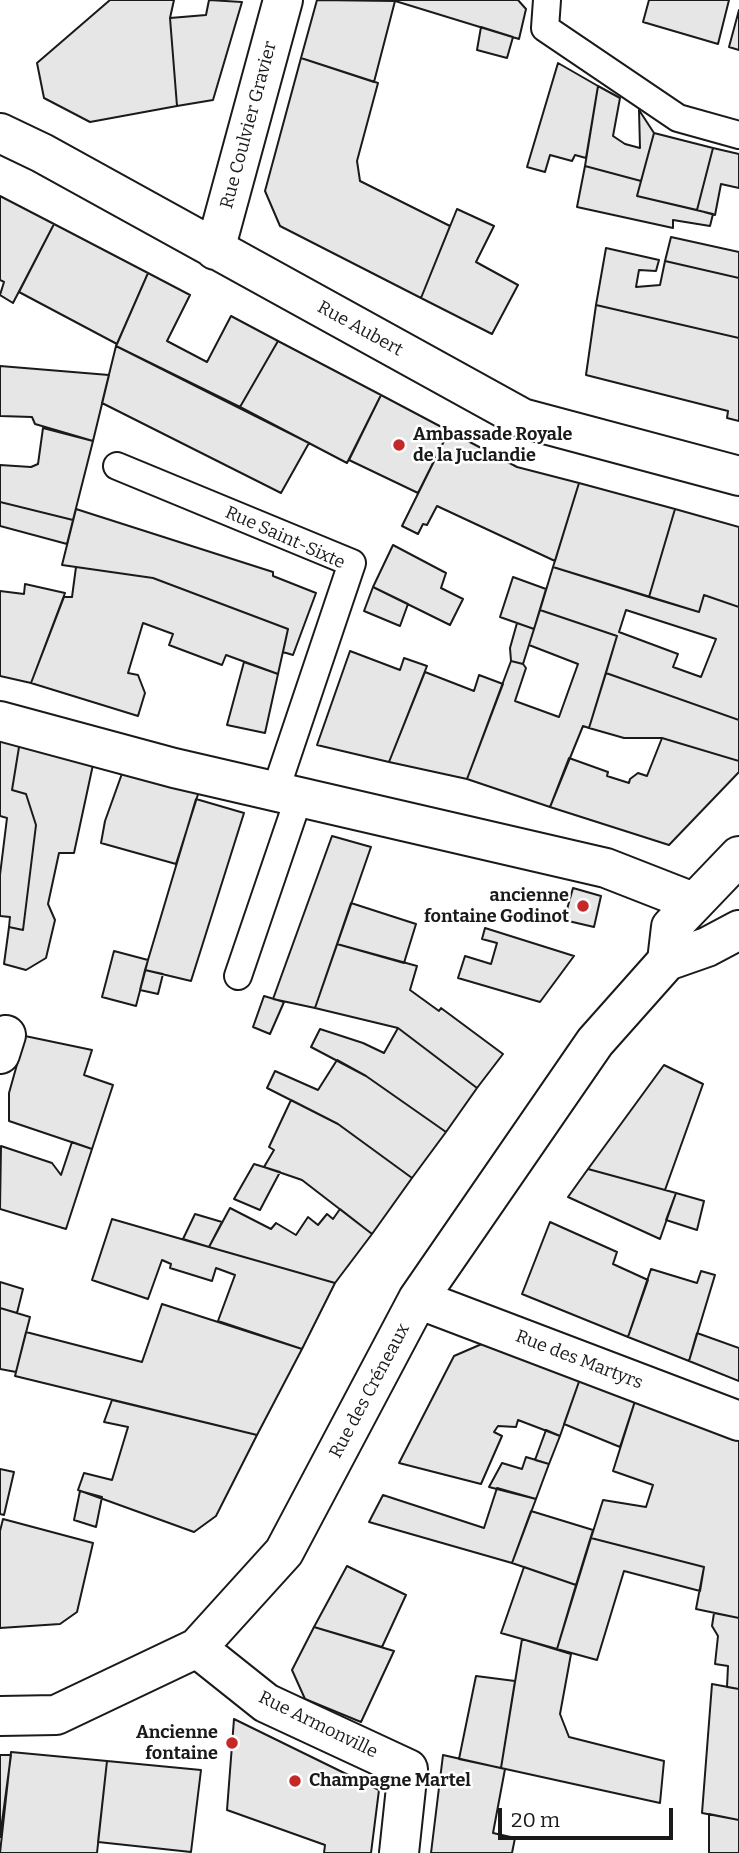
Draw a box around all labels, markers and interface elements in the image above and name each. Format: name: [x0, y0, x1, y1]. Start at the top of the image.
street label: Rue Coulvier Gravier: [216, 39, 282, 211]
street label: Rue Aubert: [314, 297, 406, 361]
place label: Ambassade Royale de la Juclandie: [413, 424, 572, 466]
marker: Ambassade Royale de la Juclandie: [391, 437, 407, 453]
street label: Rue Saint-Sixte: [222, 502, 348, 574]
place label: ancienne fontaine Godinot: [424, 885, 569, 928]
marker: ancienne fontaine Godinot: [575, 898, 591, 914]
street label: Rue des Créneaux: [325, 1320, 415, 1462]
street label: Rue des Martyrs: [512, 1326, 646, 1394]
street label: Rue Armonville: [255, 1687, 381, 1763]
place label: Ancienne fontaine: [136, 1722, 218, 1764]
marker: Ancienne fontaine: [224, 1735, 240, 1751]
place label: Champagne Martel: [309, 1770, 471, 1792]
marker: Champagne Martel: [287, 1773, 303, 1789]
scale bar: [501, 1794, 676, 1838]
text: 20 m: [511, 1807, 560, 1833]

